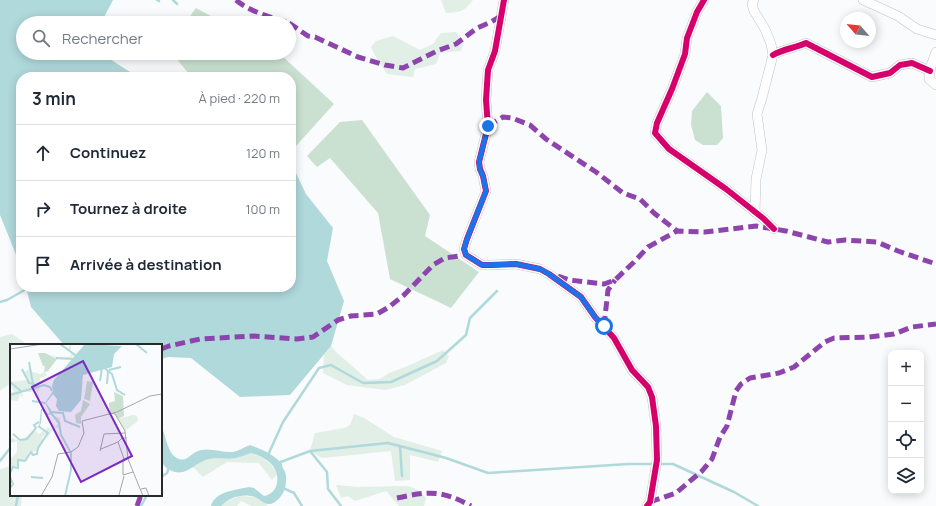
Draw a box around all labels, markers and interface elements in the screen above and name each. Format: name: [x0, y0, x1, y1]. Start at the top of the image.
north arrow: [840, 12, 876, 48]
search box: [16, 16, 296, 60]
icon: search: [30, 27, 52, 49]
text: Rechercher: [62, 28, 143, 49]
text: 3 min: [32, 87, 76, 110]
text: À pied · 220 m: [199, 89, 280, 107]
route end: [479, 117, 497, 135]
icon: ahead: [32, 142, 54, 164]
text: Continuez: [70, 142, 146, 163]
text: 120 m: [246, 144, 280, 162]
icon: right: [32, 198, 54, 220]
text: Tournez à droite: [70, 198, 187, 219]
text: 100 m: [245, 200, 280, 218]
icon: arrive: [32, 254, 54, 276]
text: Arrivée à destination: [70, 254, 222, 275]
route start: [595, 317, 613, 335]
inset map: [10, 344, 162, 496]
map controls: [888, 350, 924, 494]
button: +: [888, 350, 924, 386]
button: −: [888, 386, 924, 422]
button: locate: [888, 422, 924, 458]
button: layers: [888, 458, 924, 494]

